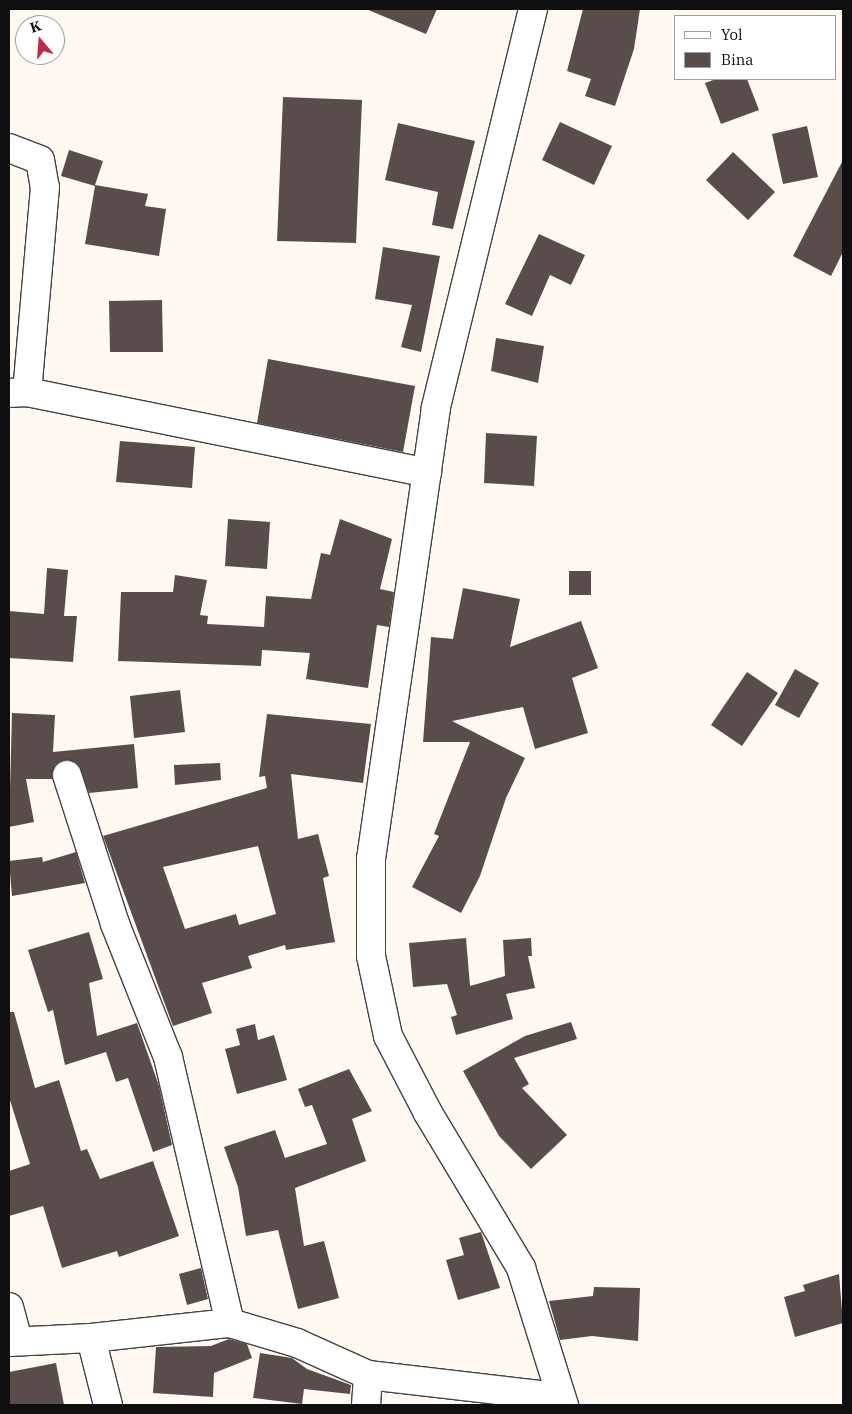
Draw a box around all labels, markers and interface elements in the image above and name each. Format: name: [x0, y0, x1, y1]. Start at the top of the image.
north arrow: [15, 15, 65, 65]
legend: [674, 15, 837, 80]
text: K: [28, 16, 44, 37]
text: Yol: [721, 25, 742, 44]
text: Bina: [721, 50, 754, 69]

